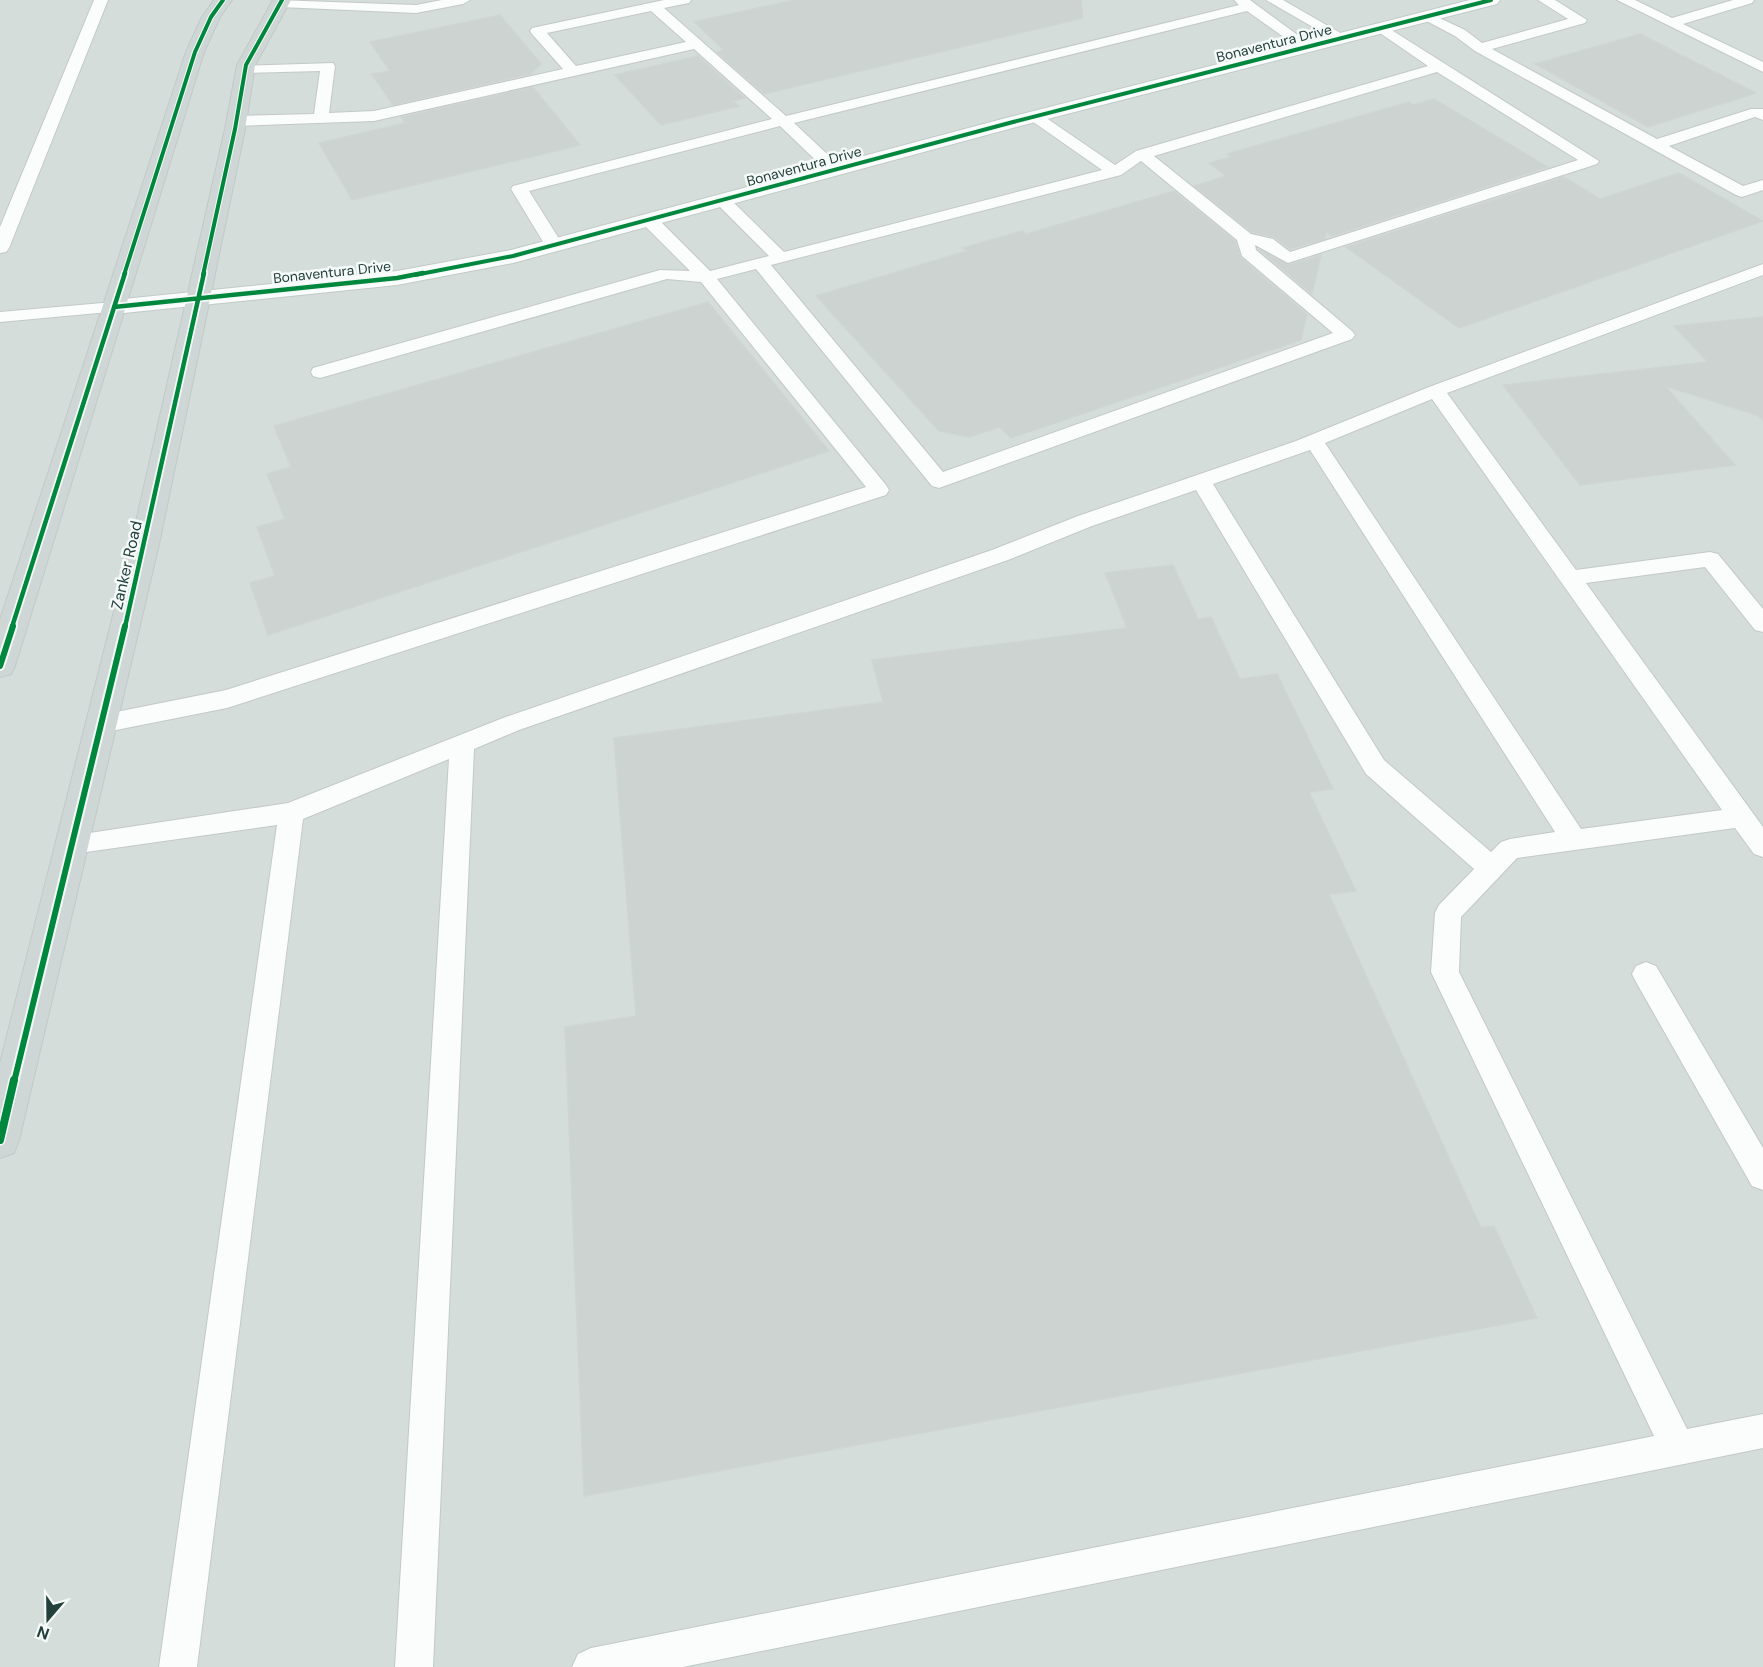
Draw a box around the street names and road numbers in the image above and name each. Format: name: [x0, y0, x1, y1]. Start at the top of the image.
street label: Bonaventura Drive: [1214, 20, 1334, 66]
street label: Bonaventura Drive: [745, 142, 864, 190]
street label: Bonaventura Drive: [272, 257, 392, 287]
street label: Zanker Road: [106, 519, 147, 612]

